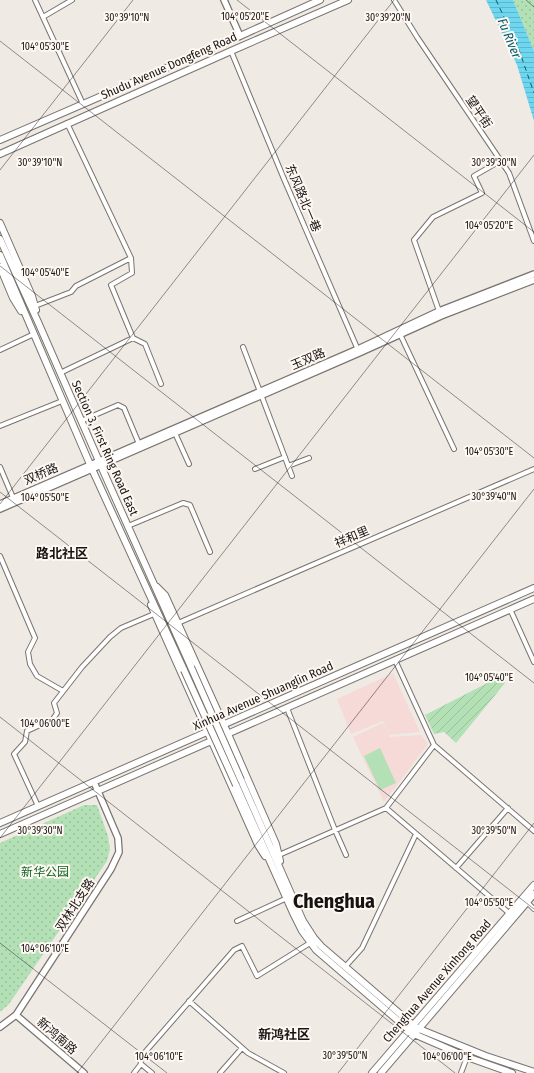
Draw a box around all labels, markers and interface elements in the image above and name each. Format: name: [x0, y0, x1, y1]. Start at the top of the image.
text: 104°05'20"E: [221, 11, 269, 23]
text: 30°39'10"N: [105, 12, 149, 24]
text: 30°39'20"N: [365, 12, 411, 24]
water label: Fu River: [495, 16, 524, 61]
street label: Shudu Avenue Dongfeng Road: [99, 30, 239, 102]
text: 104°05'30"E: [21, 41, 69, 53]
street label: 望平街: [463, 93, 495, 131]
text: 30°39'10"N: [18, 157, 62, 169]
text: 30°39'30"N: [471, 157, 517, 169]
street label: 东风路北一巷: [282, 162, 324, 234]
text: 104°05'20"E: [465, 220, 513, 232]
text: 104°05'40"E: [21, 267, 69, 279]
street label: 玉双路: [289, 346, 327, 372]
street label: Section 3, First Ring Road East: [69, 378, 141, 518]
text: 104°05'30"E: [465, 446, 513, 458]
street label: 双桥路: [22, 461, 60, 487]
text: 30°39'40"N: [471, 491, 517, 503]
text: 104°05'50"E: [21, 492, 69, 504]
street label: 祥和里: [333, 524, 371, 550]
district label: 路北社区: [36, 546, 88, 561]
street label: Xinhua Avenue Shuanglin Road: [191, 659, 335, 733]
text: 104°05'40"E: [465, 672, 513, 684]
text: 104°06'00"E: [20, 718, 70, 730]
text: 30°39'30"N: [17, 825, 63, 837]
text: 30°39'50"N: [471, 825, 517, 837]
park label: 新华公园: [21, 865, 69, 879]
street label: 双林北支路: [53, 876, 97, 934]
district label: Chenghua: [293, 889, 375, 913]
text: 104°05'50"E: [465, 897, 513, 909]
street label: Chenghua Avenue Xinhong Road: [380, 917, 494, 1045]
text: 104°06'10"E: [21, 943, 69, 955]
street label: 新鸿南路: [34, 1015, 80, 1057]
district label: 新鸿社区: [258, 1027, 310, 1042]
text: 30°39'50"N: [322, 1050, 368, 1062]
text: 104°06'10"E: [135, 1051, 183, 1063]
text: 104°06'00"E: [422, 1051, 472, 1063]

